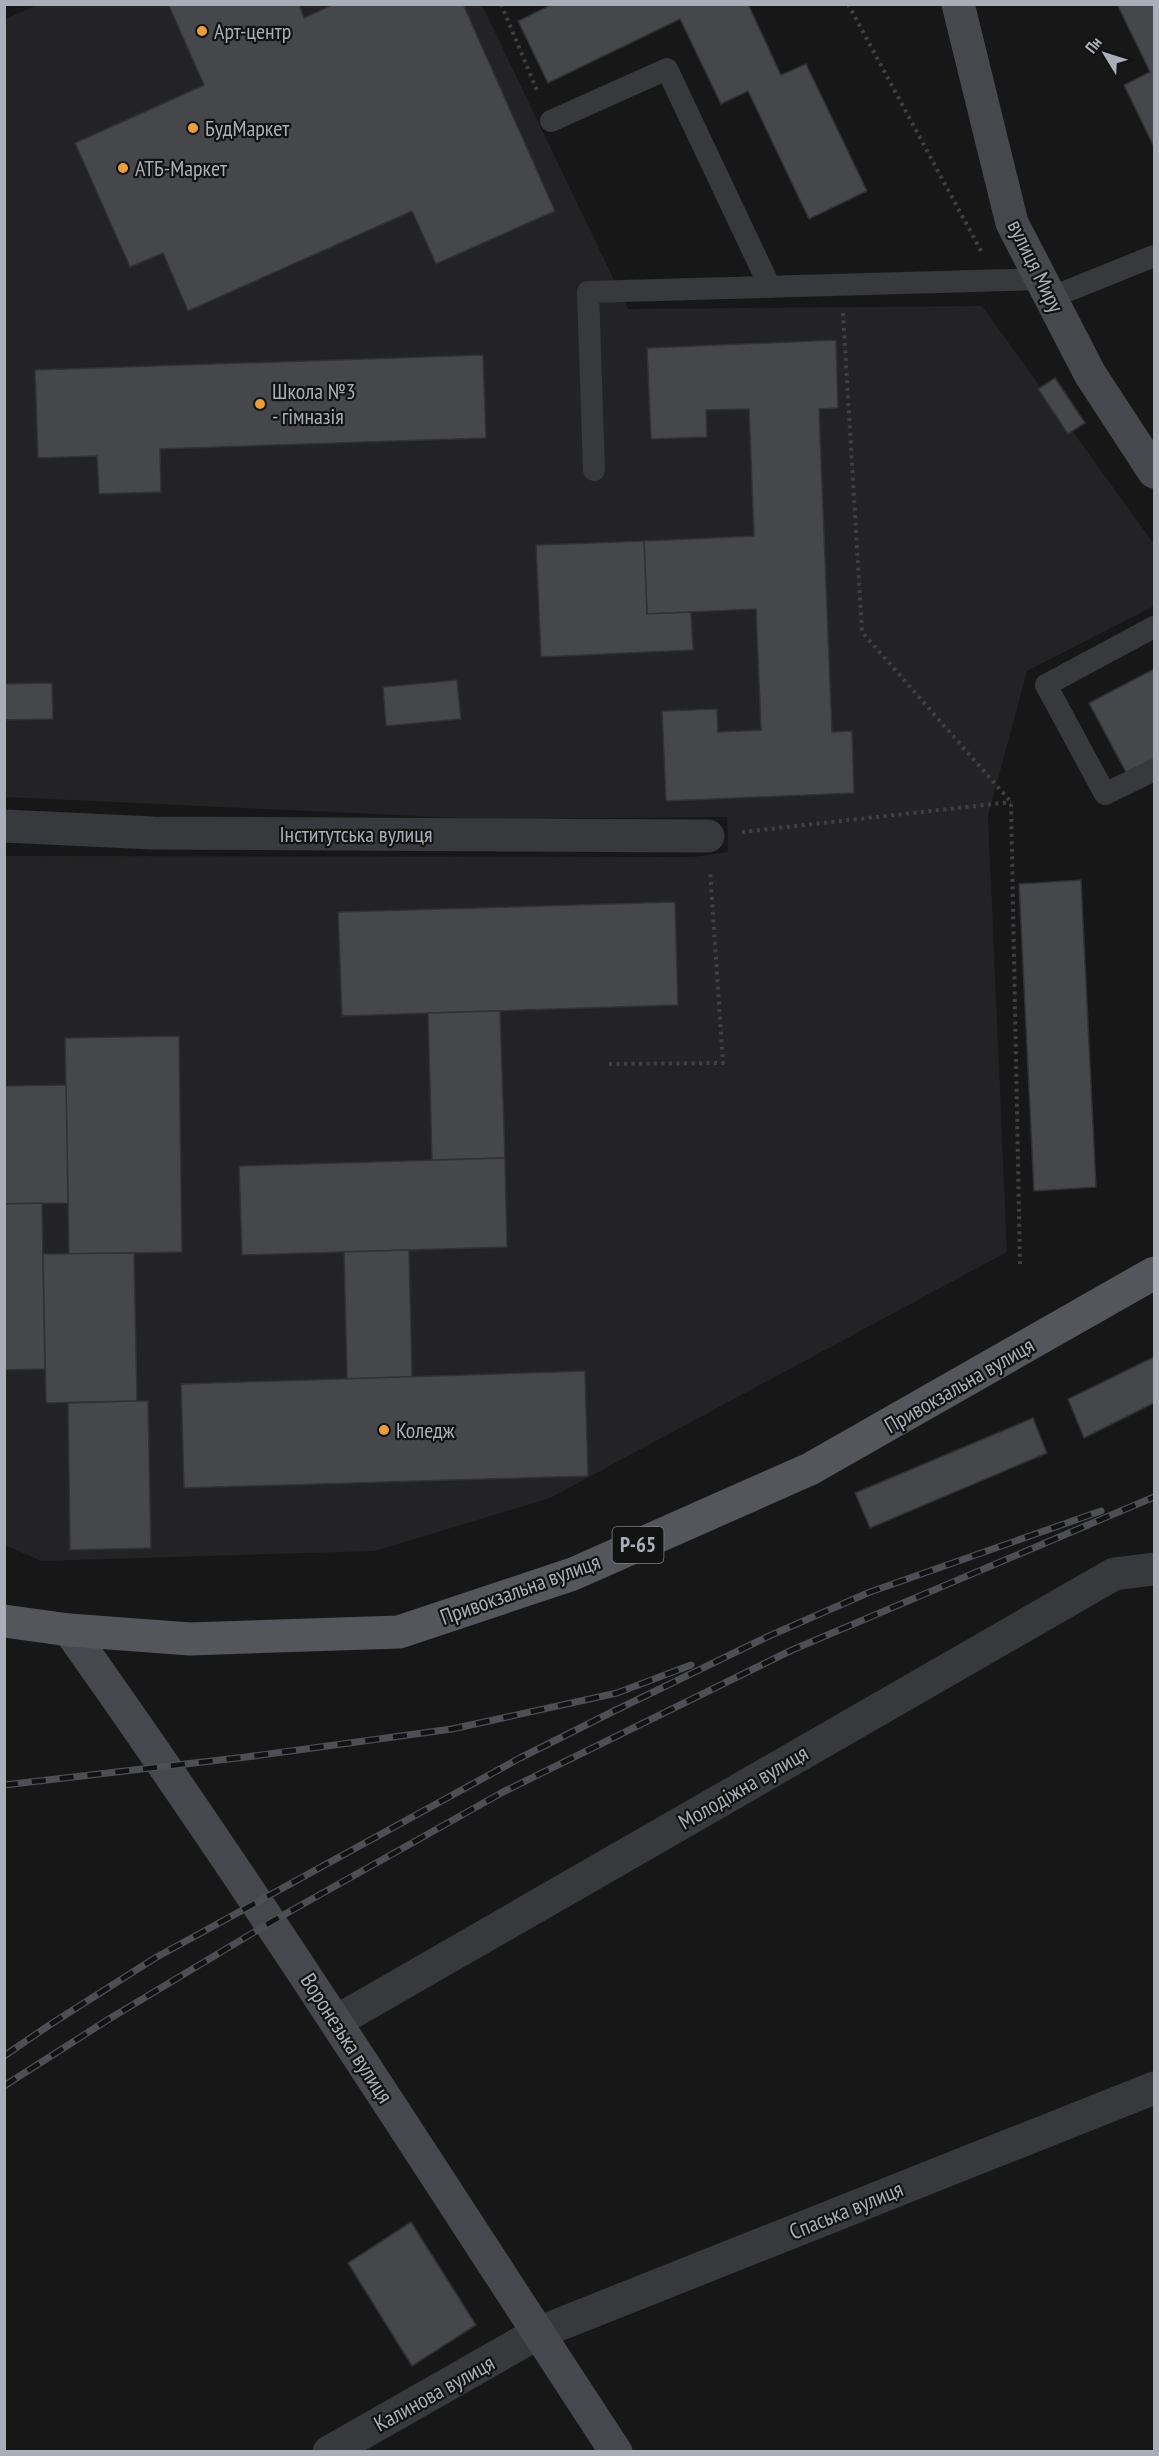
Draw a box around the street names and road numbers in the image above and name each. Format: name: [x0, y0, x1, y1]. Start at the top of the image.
street label: вулиця Миру: [1002, 215, 1071, 318]
street label: Інститутська вулиця: [279, 820, 433, 848]
street label: Привокзальна вулиця: [879, 1331, 1039, 1439]
road number: Р-65: [612, 1527, 664, 1563]
street label: Привокзальна вулиця: [436, 1547, 604, 1631]
street label: Молодіжна вулиця: [673, 1739, 813, 1835]
street label: Воронезька вулиця: [295, 1968, 399, 2108]
street label: Спаська вулиця: [785, 2175, 907, 2245]
street label: Калинова вулиця: [369, 2348, 499, 2438]

